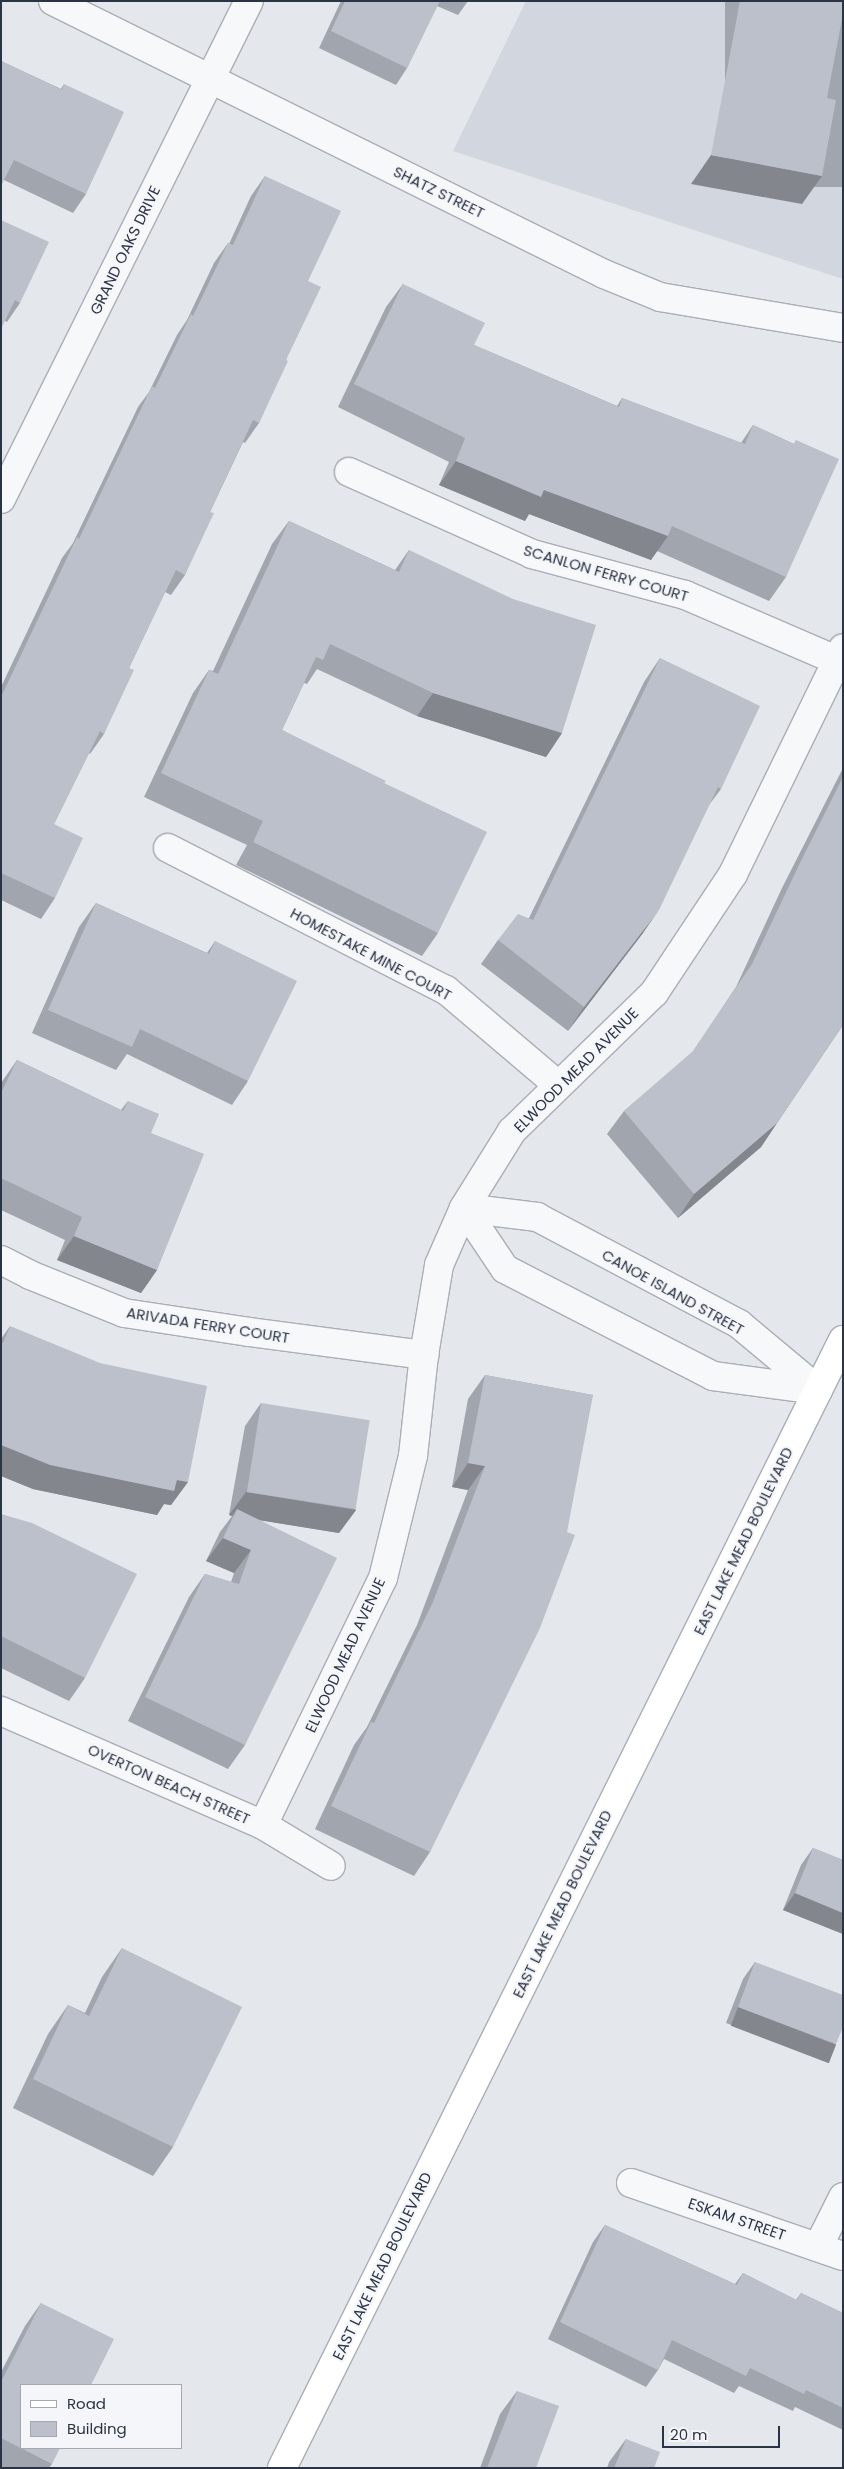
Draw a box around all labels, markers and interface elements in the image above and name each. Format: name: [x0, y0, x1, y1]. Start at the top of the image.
street label: SHATZ STREET: [391, 162, 487, 222]
street label: GRAND OAKS DRIVE: [86, 183, 164, 317]
street label: SCANLON FERRY COURT: [521, 541, 691, 605]
street label: HOMESTAKE MINE COURT: [287, 904, 455, 1004]
street label: ELWOOD MEAD AVENUE: [510, 1004, 642, 1136]
street label: CANOE ISLAND STREET: [599, 1245, 747, 1339]
street label: ARIVADA FERRY COURT: [125, 1303, 291, 1347]
street label: EAST LAKE MEAD BOULEVARD: [690, 1444, 796, 1638]
street label: ELWOOD MEAD AVENUE: [301, 1575, 389, 1735]
street label: OVERTON BEACH STREET: [85, 1740, 253, 1828]
street label: EAST LAKE MEAD BOULEVARD: [509, 1807, 615, 2001]
street label: EAST LAKE MEAD BOULEVARD: [329, 2169, 435, 2363]
street label: ESKAM STREET: [686, 2194, 788, 2244]
legend: [20, 2384, 182, 2449]
text: Road: [67, 2393, 106, 2414]
scale bar: [664, 2416, 782, 2448]
text: Building: [67, 2418, 127, 2439]
text: 20 m: [670, 2424, 708, 2445]

